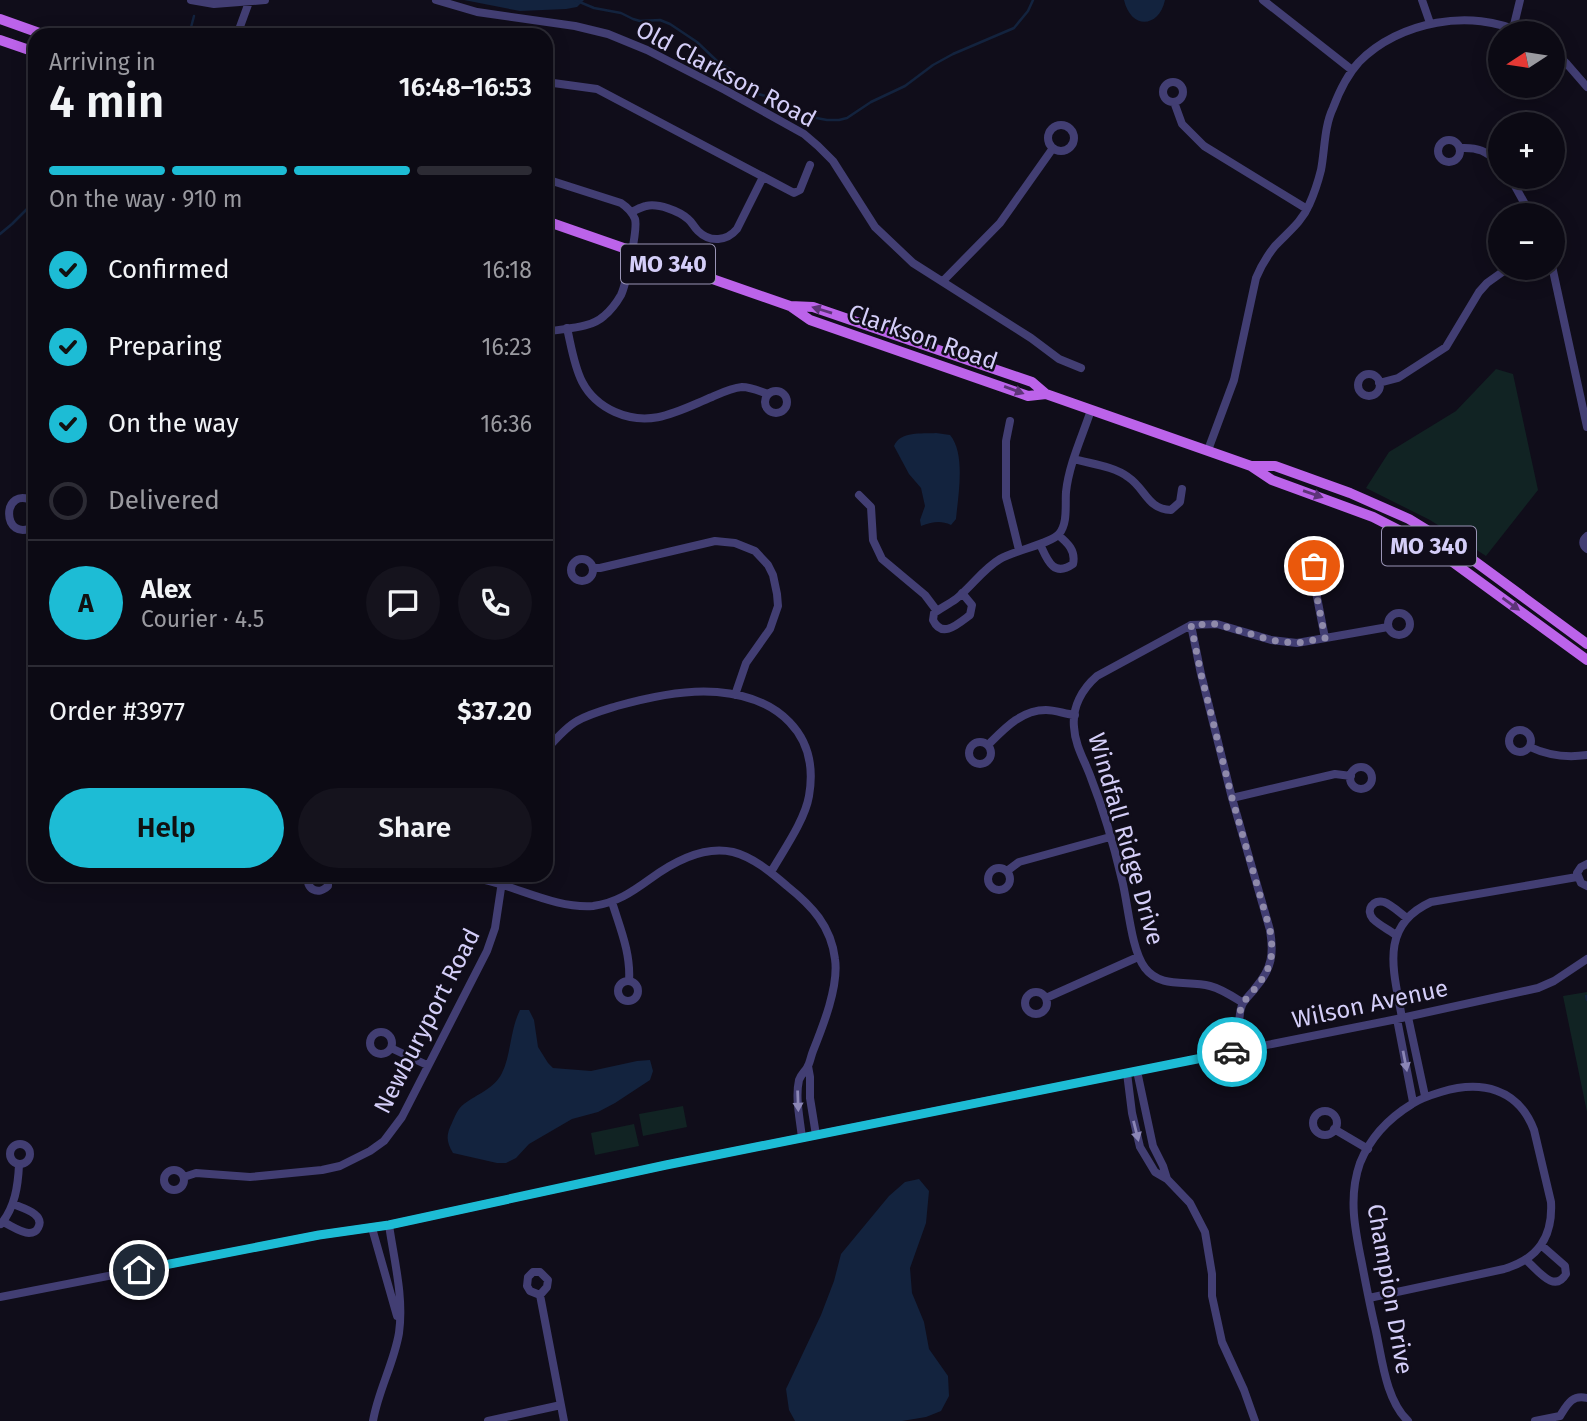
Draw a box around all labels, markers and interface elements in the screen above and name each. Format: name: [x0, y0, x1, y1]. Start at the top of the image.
street label: Old Clarkson Road: [631, 15, 821, 133]
north arrow: [1488, 21, 1564, 98]
map controls: [1488, 21, 1565, 280]
text: Arriving in: [49, 48, 156, 76]
text: 16:48–16:53: [399, 72, 532, 103]
text: 4 min: [49, 74, 164, 129]
button: +: [1488, 112, 1565, 189]
text: On the way · 910 m: [49, 185, 243, 213]
button: −: [1488, 203, 1565, 280]
road number: MO 340: [621, 244, 715, 284]
icon: check: [49, 251, 87, 289]
text: Confirmed: [108, 254, 229, 285]
text: 16:18: [483, 256, 532, 284]
street label: Clarkson Road: [845, 298, 1001, 376]
one-way arrow: [812, 305, 833, 315]
icon: check: [49, 328, 87, 366]
text: Preparing: [108, 331, 221, 362]
text: 16:23: [482, 333, 532, 361]
one-way arrow: [1003, 385, 1024, 396]
icon: check: [49, 405, 87, 443]
text: On the way: [108, 408, 239, 439]
text: 16:36: [480, 410, 532, 438]
text: Delivered: [108, 485, 220, 516]
one-way arrow: [1303, 489, 1324, 500]
road number: MO 340: [1382, 526, 1476, 566]
pin: [1284, 536, 1344, 596]
icon: bag: [1295, 547, 1333, 585]
button: chat: [366, 566, 440, 640]
button: phone: [458, 566, 532, 640]
text: Alex: [141, 574, 191, 605]
text: A: [78, 588, 94, 619]
one-way arrow: [1502, 596, 1520, 610]
text: Courier · 4.5: [141, 605, 264, 633]
text: Order #3977: [49, 696, 185, 727]
text: $37.20: [457, 696, 532, 727]
street label: Windfall Ridge Drive: [1082, 730, 1170, 948]
button: Help: [49, 788, 284, 868]
button: Share: [298, 788, 532, 868]
street label: Newburyport Road: [368, 924, 486, 1118]
street label: Wilson Avenue: [1289, 974, 1451, 1034]
courier: [1197, 1017, 1267, 1087]
icon: car: [1213, 1033, 1251, 1071]
one-way arrow: [1400, 1050, 1411, 1072]
one-way arrow: [793, 1090, 804, 1112]
one-way arrow: [1131, 1120, 1142, 1142]
street label: Champion Drive: [1361, 1202, 1419, 1376]
pin: [109, 1240, 169, 1300]
icon: home: [120, 1251, 158, 1289]

